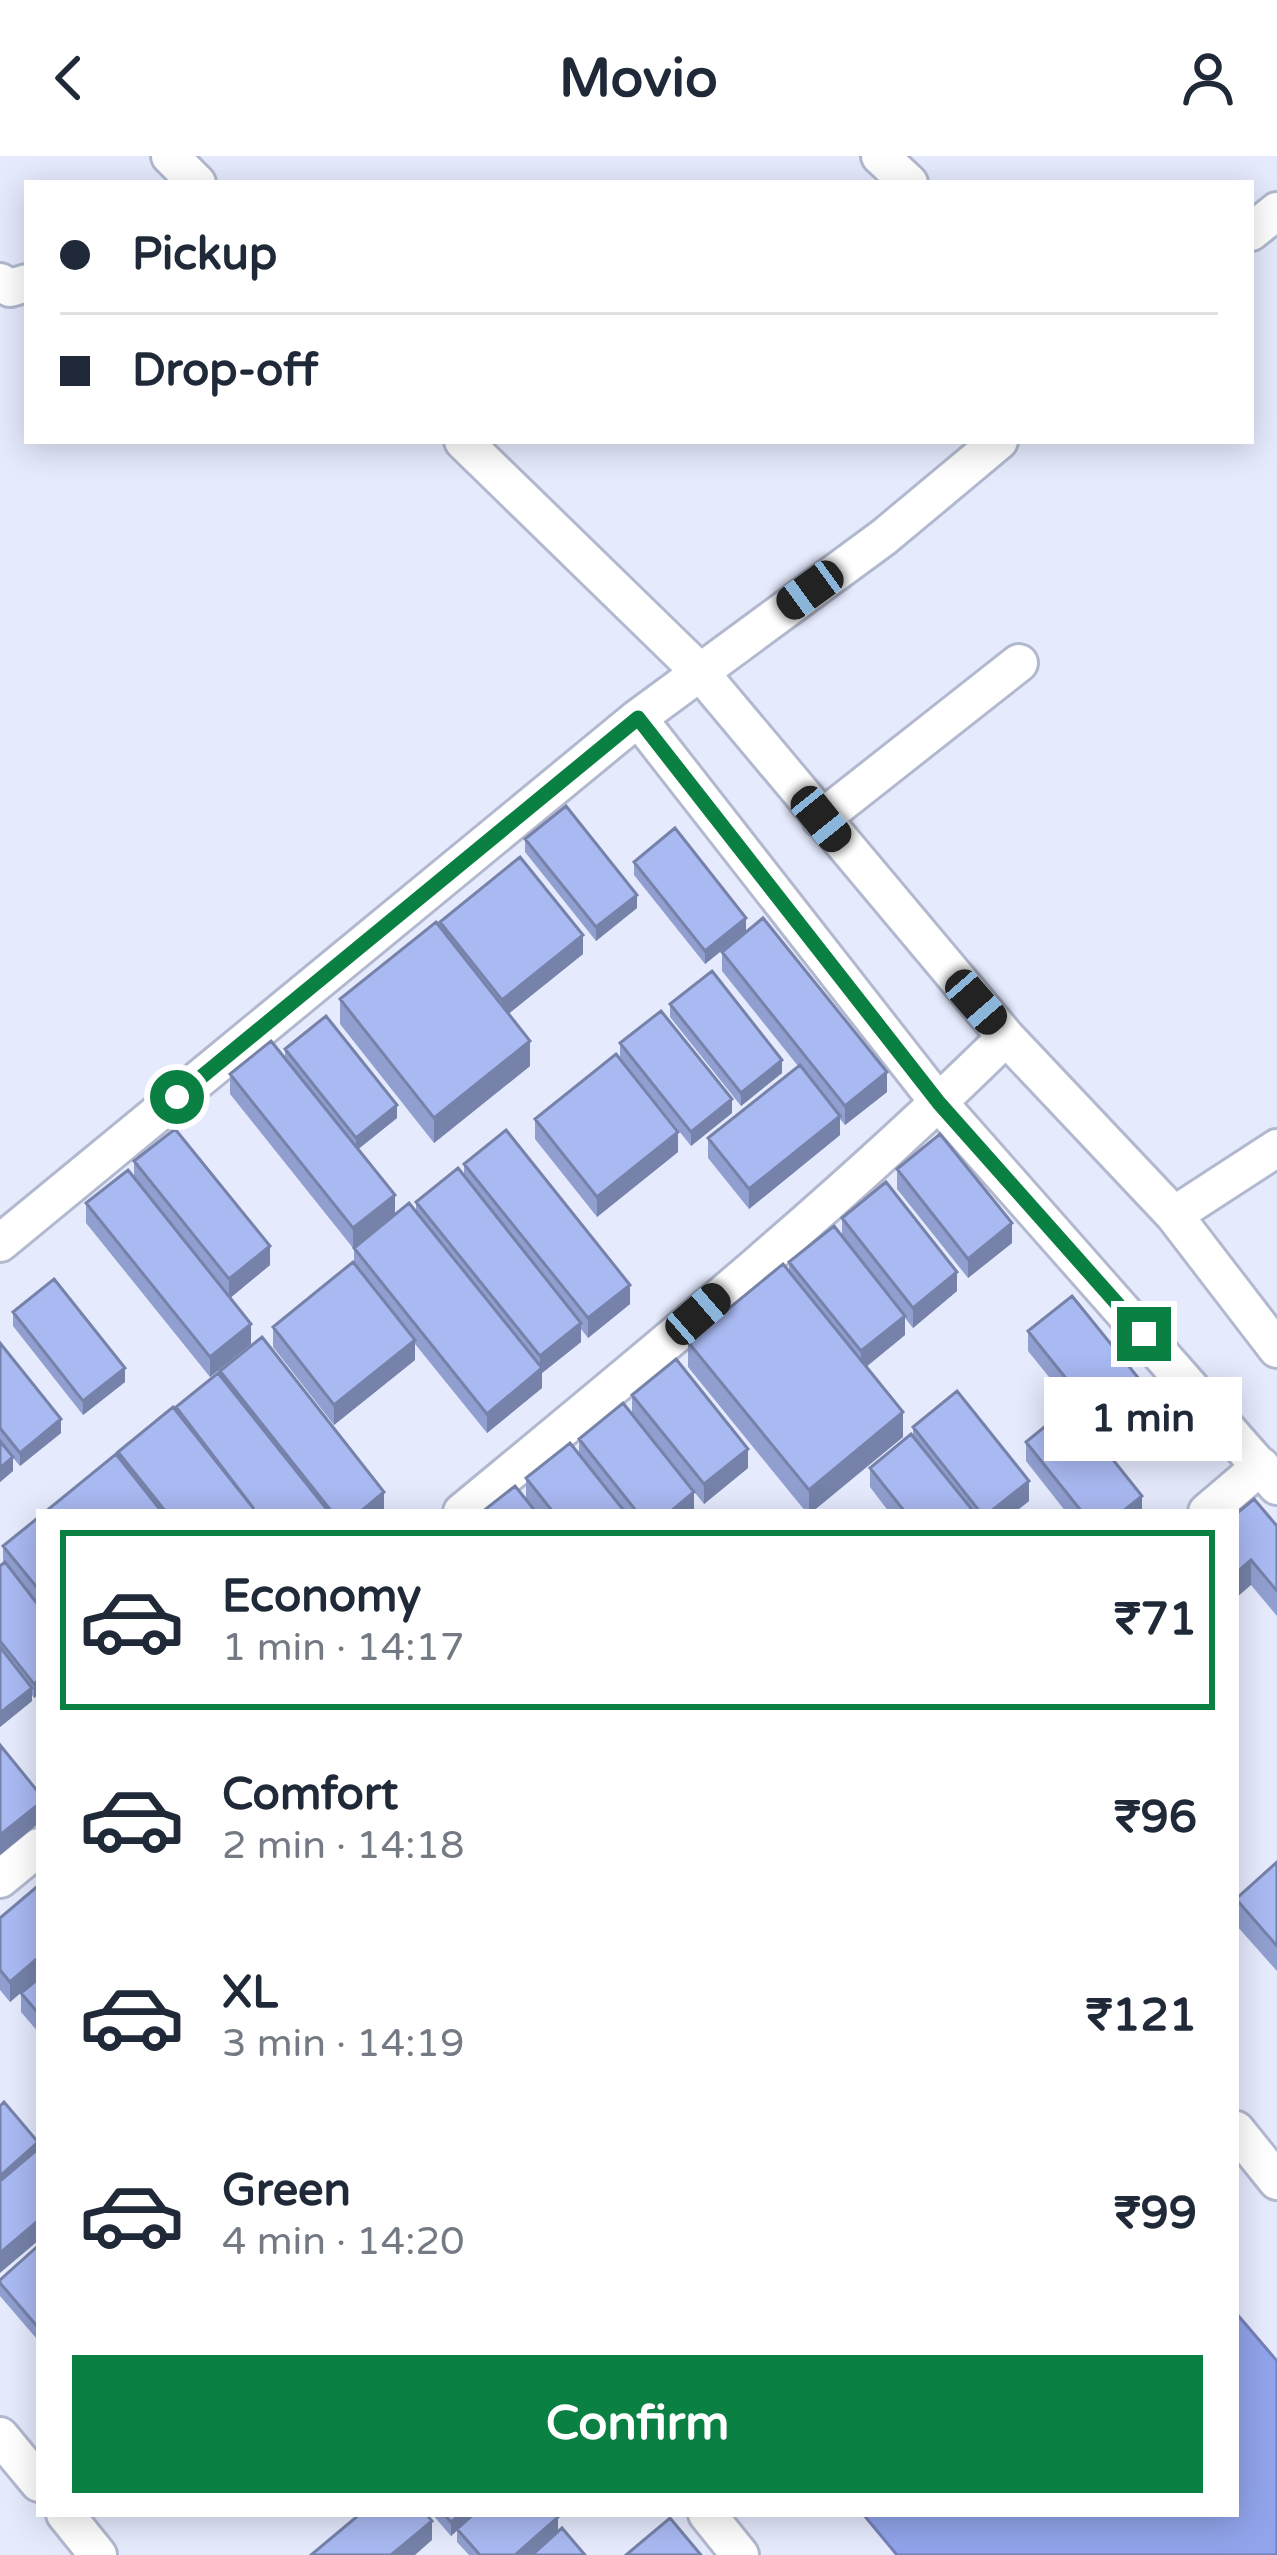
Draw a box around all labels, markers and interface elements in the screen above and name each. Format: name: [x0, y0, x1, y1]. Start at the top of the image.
icon: back: [36, 45, 102, 111]
icon: person: [1175, 45, 1241, 111]
text: Movio: [559, 46, 718, 111]
text: Pickup: [132, 228, 277, 282]
text: Drop-off: [132, 344, 318, 398]
car: [770, 554, 850, 626]
car: [784, 780, 858, 858]
car: [939, 963, 1013, 1041]
route start: [150, 1070, 204, 1124]
car: [659, 1277, 737, 1351]
route end: [1117, 1307, 1171, 1361]
callout: 1 min: [1045, 1376, 1243, 1460]
text: 1 min: [1091, 1395, 1195, 1442]
icon: car: [78, 1566, 186, 1674]
text: Economy: [222, 1570, 421, 1624]
text: ₹71: [1114, 1593, 1197, 1647]
text: 1 min · 14:17: [222, 1624, 464, 1671]
icon: car: [78, 1764, 186, 1872]
text: Comfort: [222, 1768, 398, 1822]
text: ₹96: [1114, 1791, 1197, 1845]
text: 2 min · 14:18: [222, 1822, 464, 1869]
icon: car: [78, 1962, 186, 2070]
text: XL: [222, 1966, 278, 2020]
text: ₹121: [1086, 1989, 1197, 2043]
text: 3 min · 14:19: [222, 2020, 464, 2067]
icon: car: [78, 2160, 186, 2268]
text: Green: [222, 2164, 351, 2218]
text: ₹99: [1114, 2187, 1197, 2241]
text: 4 min · 14:20: [222, 2218, 464, 2265]
button: Confirm: [72, 2355, 1203, 2493]

